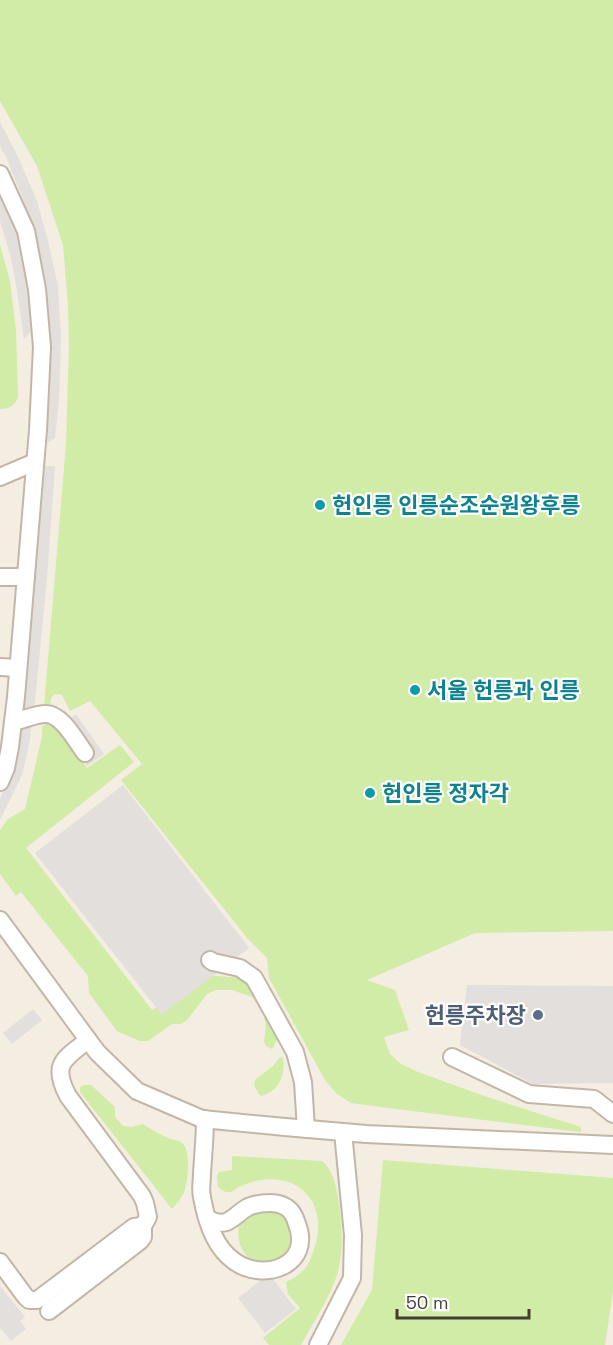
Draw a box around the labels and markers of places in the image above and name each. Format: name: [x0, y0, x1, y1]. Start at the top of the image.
place label: 헌인릉 인릉순조순원왕후릉: [332, 491, 580, 519]
marker: 헌인릉 인릉순조순원왕후릉: [313, 498, 327, 512]
place label: 서울 헌릉과 인릉: [427, 676, 580, 704]
marker: 서울 헌릉과 인릉: [408, 683, 422, 697]
place label: 헌인릉 정자각: [382, 779, 509, 807]
marker: 헌인릉 정자각: [363, 786, 377, 800]
place label: 헌릉주차장: [425, 1001, 526, 1029]
marker: 헌릉주차장: [531, 1008, 545, 1022]

